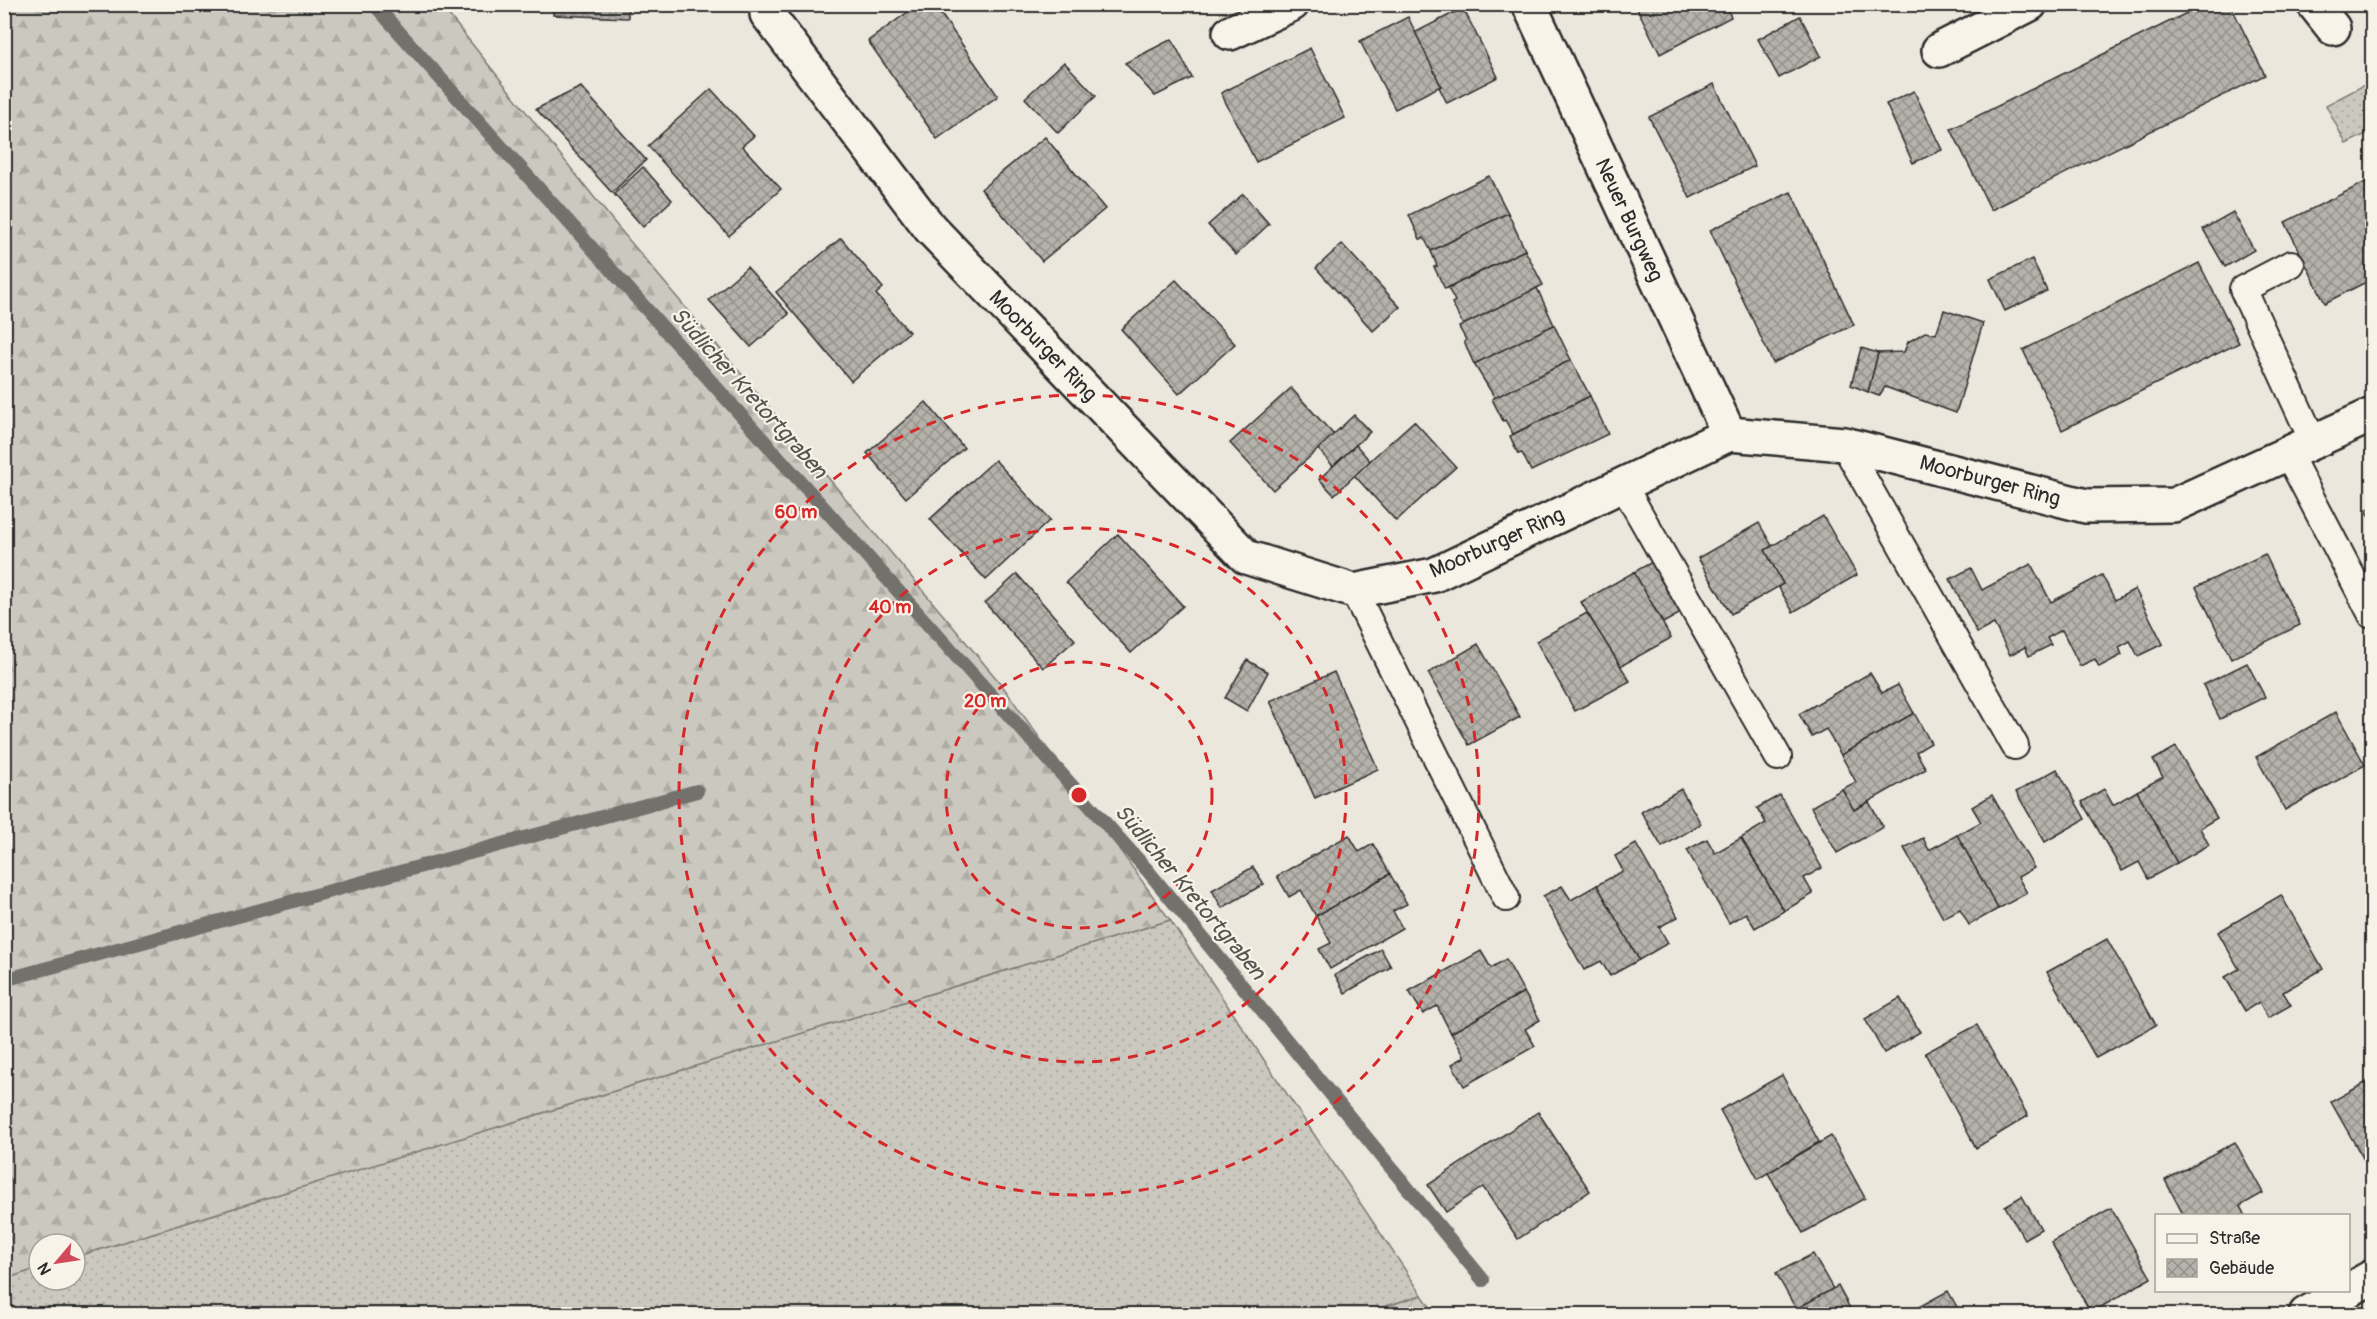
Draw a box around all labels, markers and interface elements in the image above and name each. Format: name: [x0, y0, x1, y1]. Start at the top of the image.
street label: Neuer Burgweg: [1589, 154, 1669, 286]
street label: Moorburger Ring: [983, 285, 1103, 407]
water label: Südlicher Kretortgraben: [665, 302, 834, 486]
street label: Moorburger Ring: [1917, 449, 2063, 513]
text: 60 m: [775, 501, 817, 524]
street label: Moorburger Ring: [1425, 501, 1569, 585]
text: 40 m: [869, 596, 911, 619]
text: 20 m: [964, 690, 1006, 713]
centre of rings: [1069, 785, 1089, 805]
water label: Südlicher Kretortgraben: [1108, 798, 1273, 987]
legend: [2155, 1214, 2350, 1292]
text: Straße: [2209, 1227, 2260, 1250]
north arrow: [27, 1232, 87, 1292]
text: Gebäude: [2209, 1257, 2274, 1280]
text: N: [33, 1259, 56, 1278]

